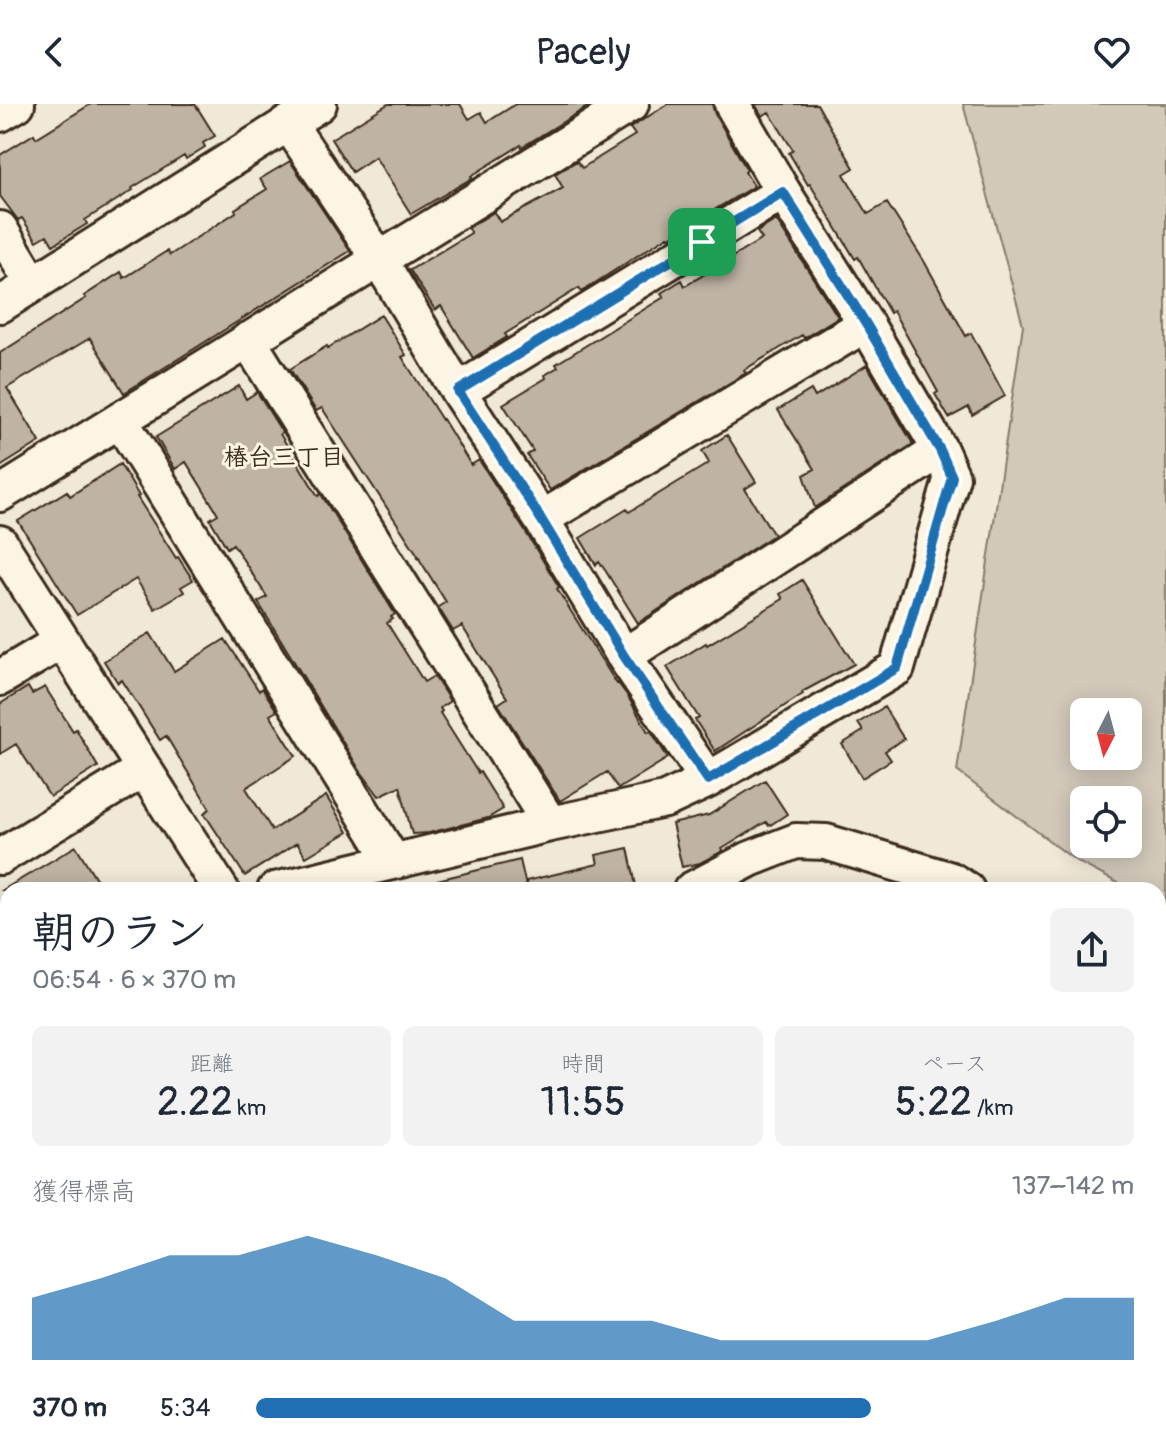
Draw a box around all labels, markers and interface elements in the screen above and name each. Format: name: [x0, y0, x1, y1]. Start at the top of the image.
icon: back: [32, 30, 76, 74]
text: Pacely: [535, 30, 631, 75]
icon: heart: [1090, 30, 1134, 74]
pin: [668, 208, 736, 276]
icon: arrive: [680, 220, 724, 264]
district label: 椿台三丁目: [224, 443, 344, 472]
north arrow: [1070, 698, 1142, 770]
map controls: [1070, 698, 1142, 858]
button: locate: [1070, 786, 1142, 858]
text: 朝のラン: [32, 906, 208, 961]
button: share: [1050, 908, 1134, 992]
text: 06:54 · 6 × 370 m: [32, 964, 236, 996]
text: 距離: [190, 1050, 234, 1078]
text: 時間: [561, 1050, 605, 1078]
text: ペース: [922, 1050, 987, 1078]
text: 2.22: [157, 1078, 233, 1127]
text: 11:55: [540, 1078, 626, 1127]
text: 5:22: [895, 1078, 972, 1127]
text: km: [233, 1094, 266, 1122]
text: /km: [972, 1094, 1014, 1122]
text: 137–142 m: [1012, 1170, 1134, 1202]
text: 獲得標高: [32, 1176, 136, 1208]
text: 370 m: [32, 1392, 107, 1424]
text: 5:34: [160, 1392, 211, 1424]

